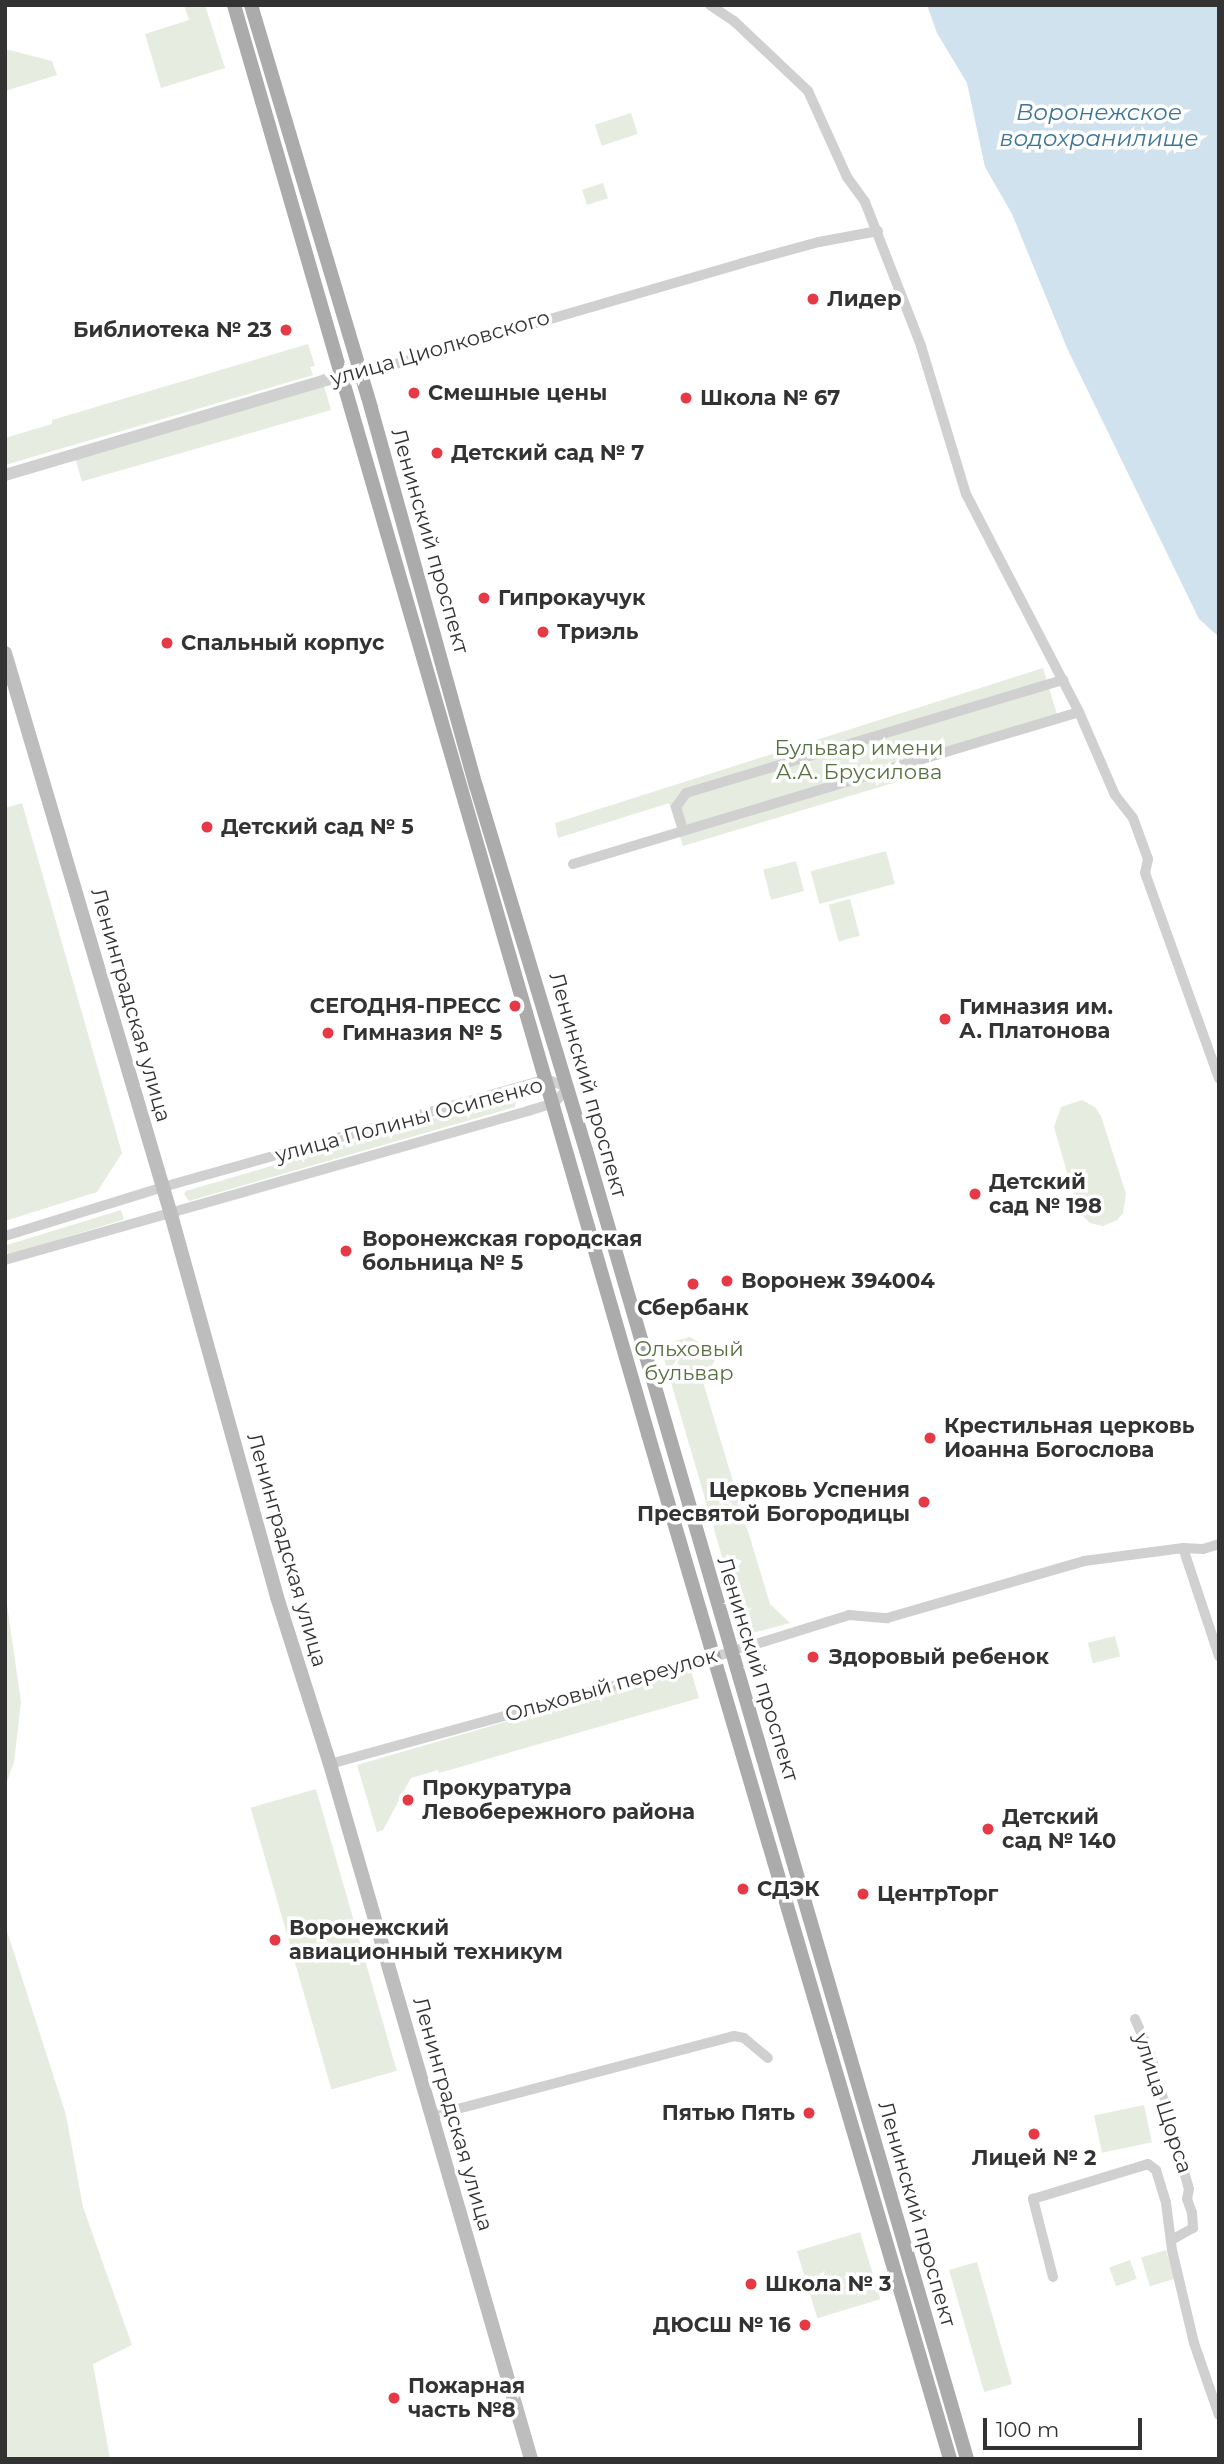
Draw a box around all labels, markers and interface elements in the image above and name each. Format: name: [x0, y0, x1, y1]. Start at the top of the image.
water label: Воронежское водохранилище: [999, 98, 1199, 152]
place label: Лидер: [827, 286, 901, 312]
marker: Лидер: [805, 291, 821, 307]
street label: улица Циолковского: [327, 305, 553, 391]
place label: Библиотека № 23: [73, 317, 272, 343]
marker: Библиотека № 23: [278, 322, 294, 338]
place label: Смешные цены: [428, 380, 607, 406]
marker: Смешные цены: [406, 385, 422, 401]
place label: Школа № 67: [700, 385, 840, 411]
marker: Школа № 67: [678, 390, 694, 406]
street label: Ленинский проспект: [386, 425, 474, 657]
place label: Детский сад № 7: [451, 440, 644, 466]
marker: Детский сад № 7: [429, 445, 445, 461]
place label: Гипрокаучук: [498, 585, 645, 611]
marker: Гипрокаучук: [476, 590, 492, 606]
place label: Триэль: [557, 619, 639, 645]
marker: Триэль: [535, 624, 551, 640]
place label: Спальный корпус: [181, 630, 384, 656]
marker: Спальный корпус: [159, 635, 175, 651]
park label: Бульвар имени А.А. Брусилова: [775, 735, 943, 785]
place label: Детский сад № 5: [221, 814, 414, 840]
marker: Детский сад № 5: [199, 819, 215, 835]
street label: Ленинградская улица: [85, 885, 177, 1125]
street label: Ленинский проспект: [544, 969, 632, 1201]
place label: СЕГОДНЯ-ПРЕСС: [310, 993, 501, 1019]
place label: Гимназия им. А. Платонова: [959, 994, 1113, 1044]
marker: СЕГОДНЯ-ПРЕСС: [507, 998, 523, 1014]
marker: Гимназия им. А. Платонова: [937, 1011, 953, 1027]
place label: Гимназия № 5: [342, 1020, 502, 1046]
marker: Гимназия № 5: [320, 1025, 336, 1041]
street label: улица Полины Осипенко: [272, 1072, 546, 1168]
place label: Детский сад № 198: [989, 1169, 1102, 1219]
marker: Детский сад № 198: [967, 1186, 983, 1202]
place label: Воронежская городская больница № 5: [362, 1226, 642, 1276]
marker: Воронежская городская больница № 5: [336, 1241, 356, 1261]
place label: Воронеж 394004: [741, 1268, 935, 1294]
marker: Воронеж 394004: [719, 1273, 735, 1289]
marker: Сбербанк: [685, 1276, 701, 1292]
place label: Сбербанк: [637, 1295, 749, 1321]
park label: Ольховый бульвар: [634, 1336, 744, 1386]
place label: Крестильная церковь Иоанна Богослова: [944, 1413, 1194, 1463]
street label: Ленинградская улица: [241, 1430, 333, 1670]
marker: Крестильная церковь Иоанна Богослова: [922, 1430, 938, 1446]
place label: Церковь Успения Пресвятой Богородицы: [637, 1477, 910, 1527]
marker: Церковь Успения Пресвятой Богородицы: [916, 1494, 932, 1510]
street label: Ленинский проспект: [712, 1554, 804, 1784]
street label: Ольховый переулок: [502, 1643, 720, 1727]
place label: Здоровый ребенок: [829, 1644, 1049, 1670]
marker: Здоровый ребенок: [803, 1647, 823, 1667]
place label: Прокуратура Левобережного района: [422, 1775, 695, 1825]
marker: Прокуратура Левобережного района: [400, 1792, 416, 1808]
place label: Детский сад № 140: [1002, 1804, 1116, 1854]
marker: Детский сад № 140: [980, 1821, 996, 1837]
place label: СДЭК: [757, 1876, 820, 1902]
marker: СДЭК: [735, 1881, 751, 1897]
place label: ЦентрТорг: [877, 1881, 998, 1907]
marker: ЦентрТорг: [855, 1886, 871, 1902]
place label: Воронежский авиационный техникум: [289, 1915, 563, 1965]
marker: Воронежский авиационный техникум: [267, 1932, 283, 1948]
street label: Ленинградская улица: [407, 1994, 499, 2234]
street label: улица Щорса: [1128, 2030, 1198, 2176]
street label: Ленинский проспект: [873, 2098, 961, 2330]
place label: Пятью Пять: [662, 2100, 795, 2126]
marker: Пятью Пять: [801, 2105, 817, 2121]
marker: Лицей № 2: [1026, 2126, 1042, 2142]
place label: Лицей № 2: [972, 2145, 1096, 2171]
place label: Школа № 3: [765, 2271, 891, 2297]
marker: Школа № 3: [743, 2276, 759, 2292]
place label: ДЮСШ № 16: [653, 2312, 791, 2338]
marker: ДЮСШ № 16: [797, 2317, 813, 2333]
place label: Пожарная часть №8: [408, 2373, 525, 2423]
marker: Пожарная часть №8: [386, 2390, 402, 2406]
scale bar: [986, 2404, 1145, 2448]
text: 100 m: [996, 2417, 1059, 2442]

